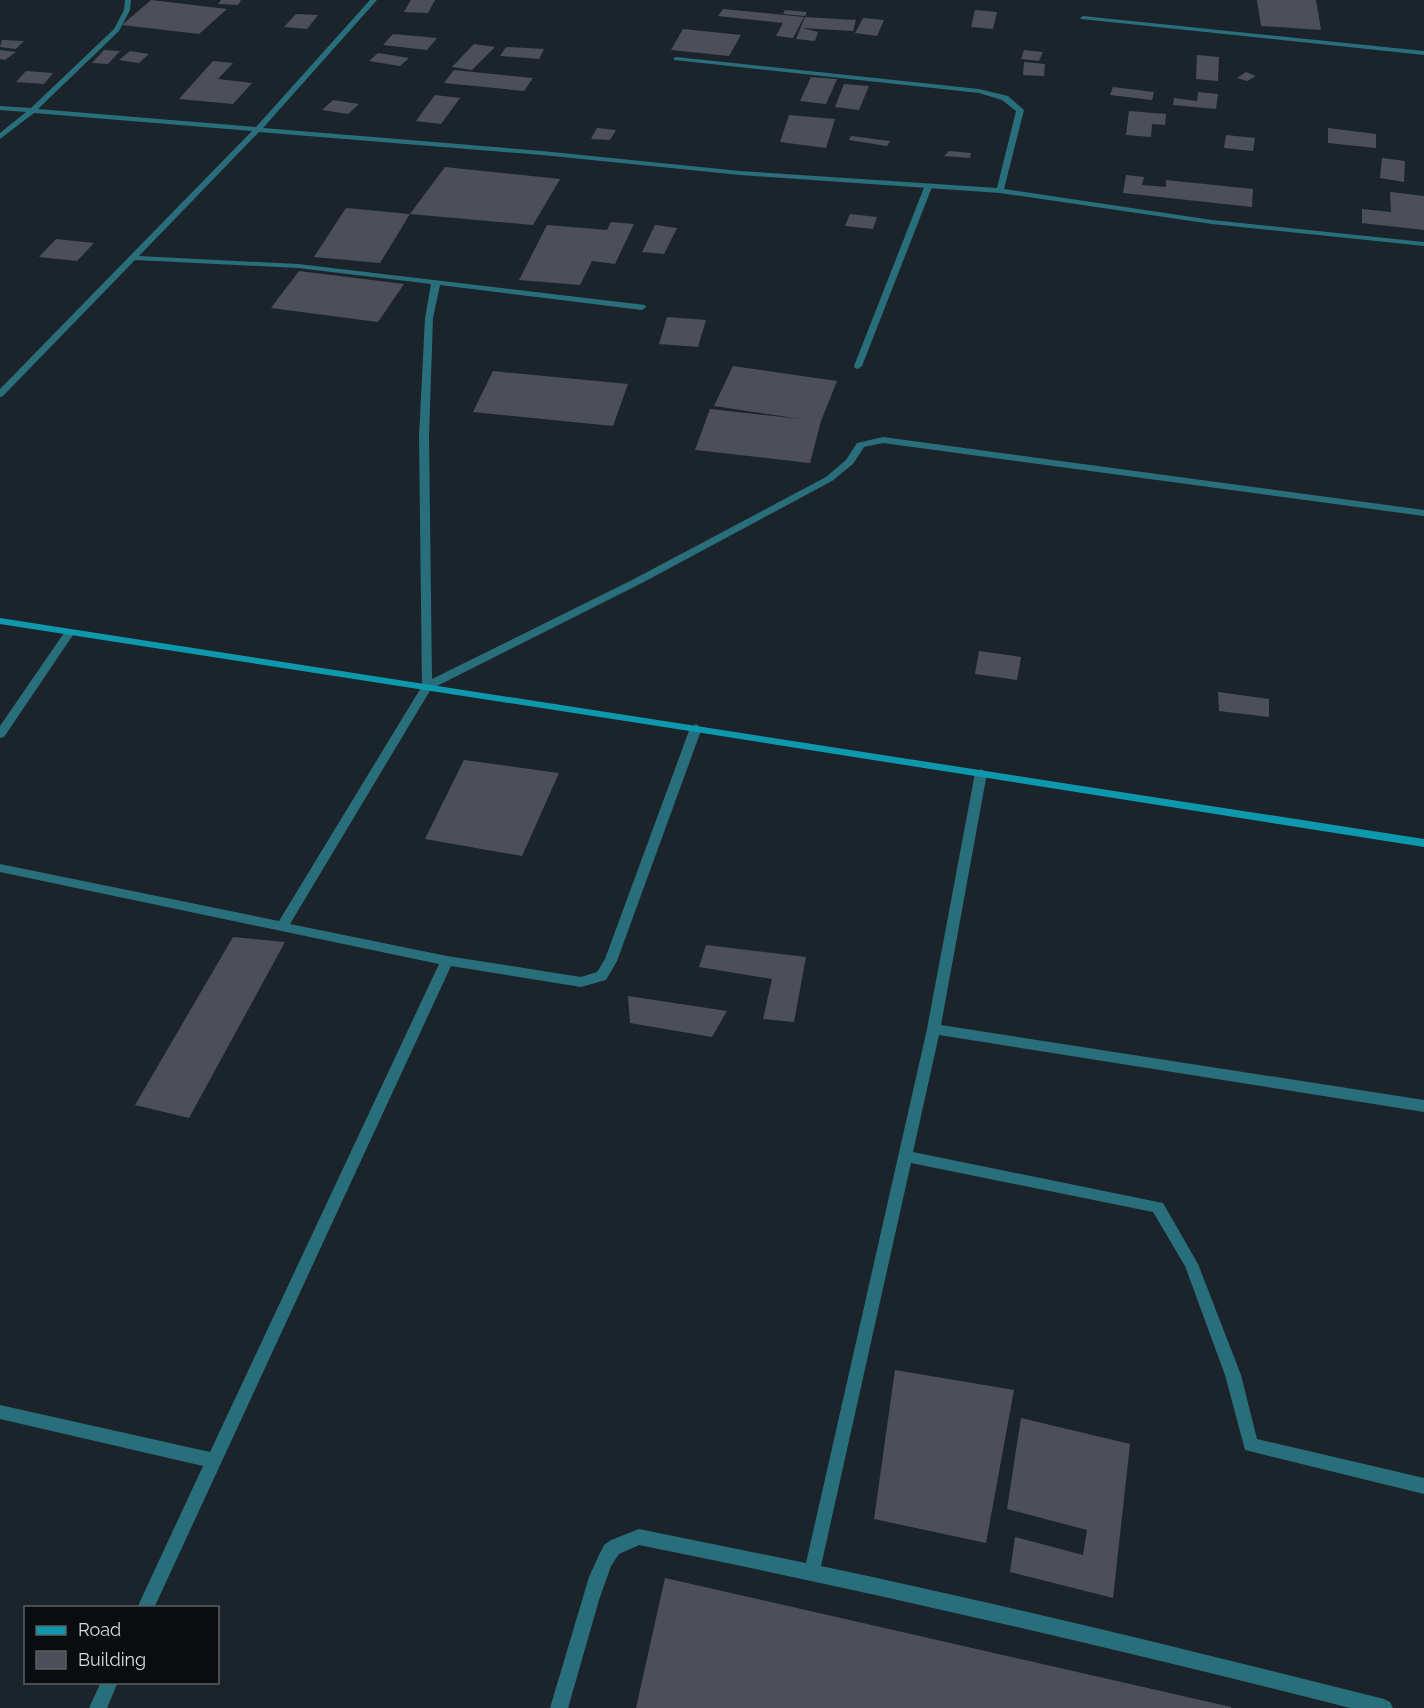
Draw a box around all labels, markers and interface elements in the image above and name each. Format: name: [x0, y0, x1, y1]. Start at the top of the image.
legend: [24, 1606, 219, 1684]
text: Road: [78, 1619, 121, 1640]
text: Building: [78, 1649, 146, 1670]

